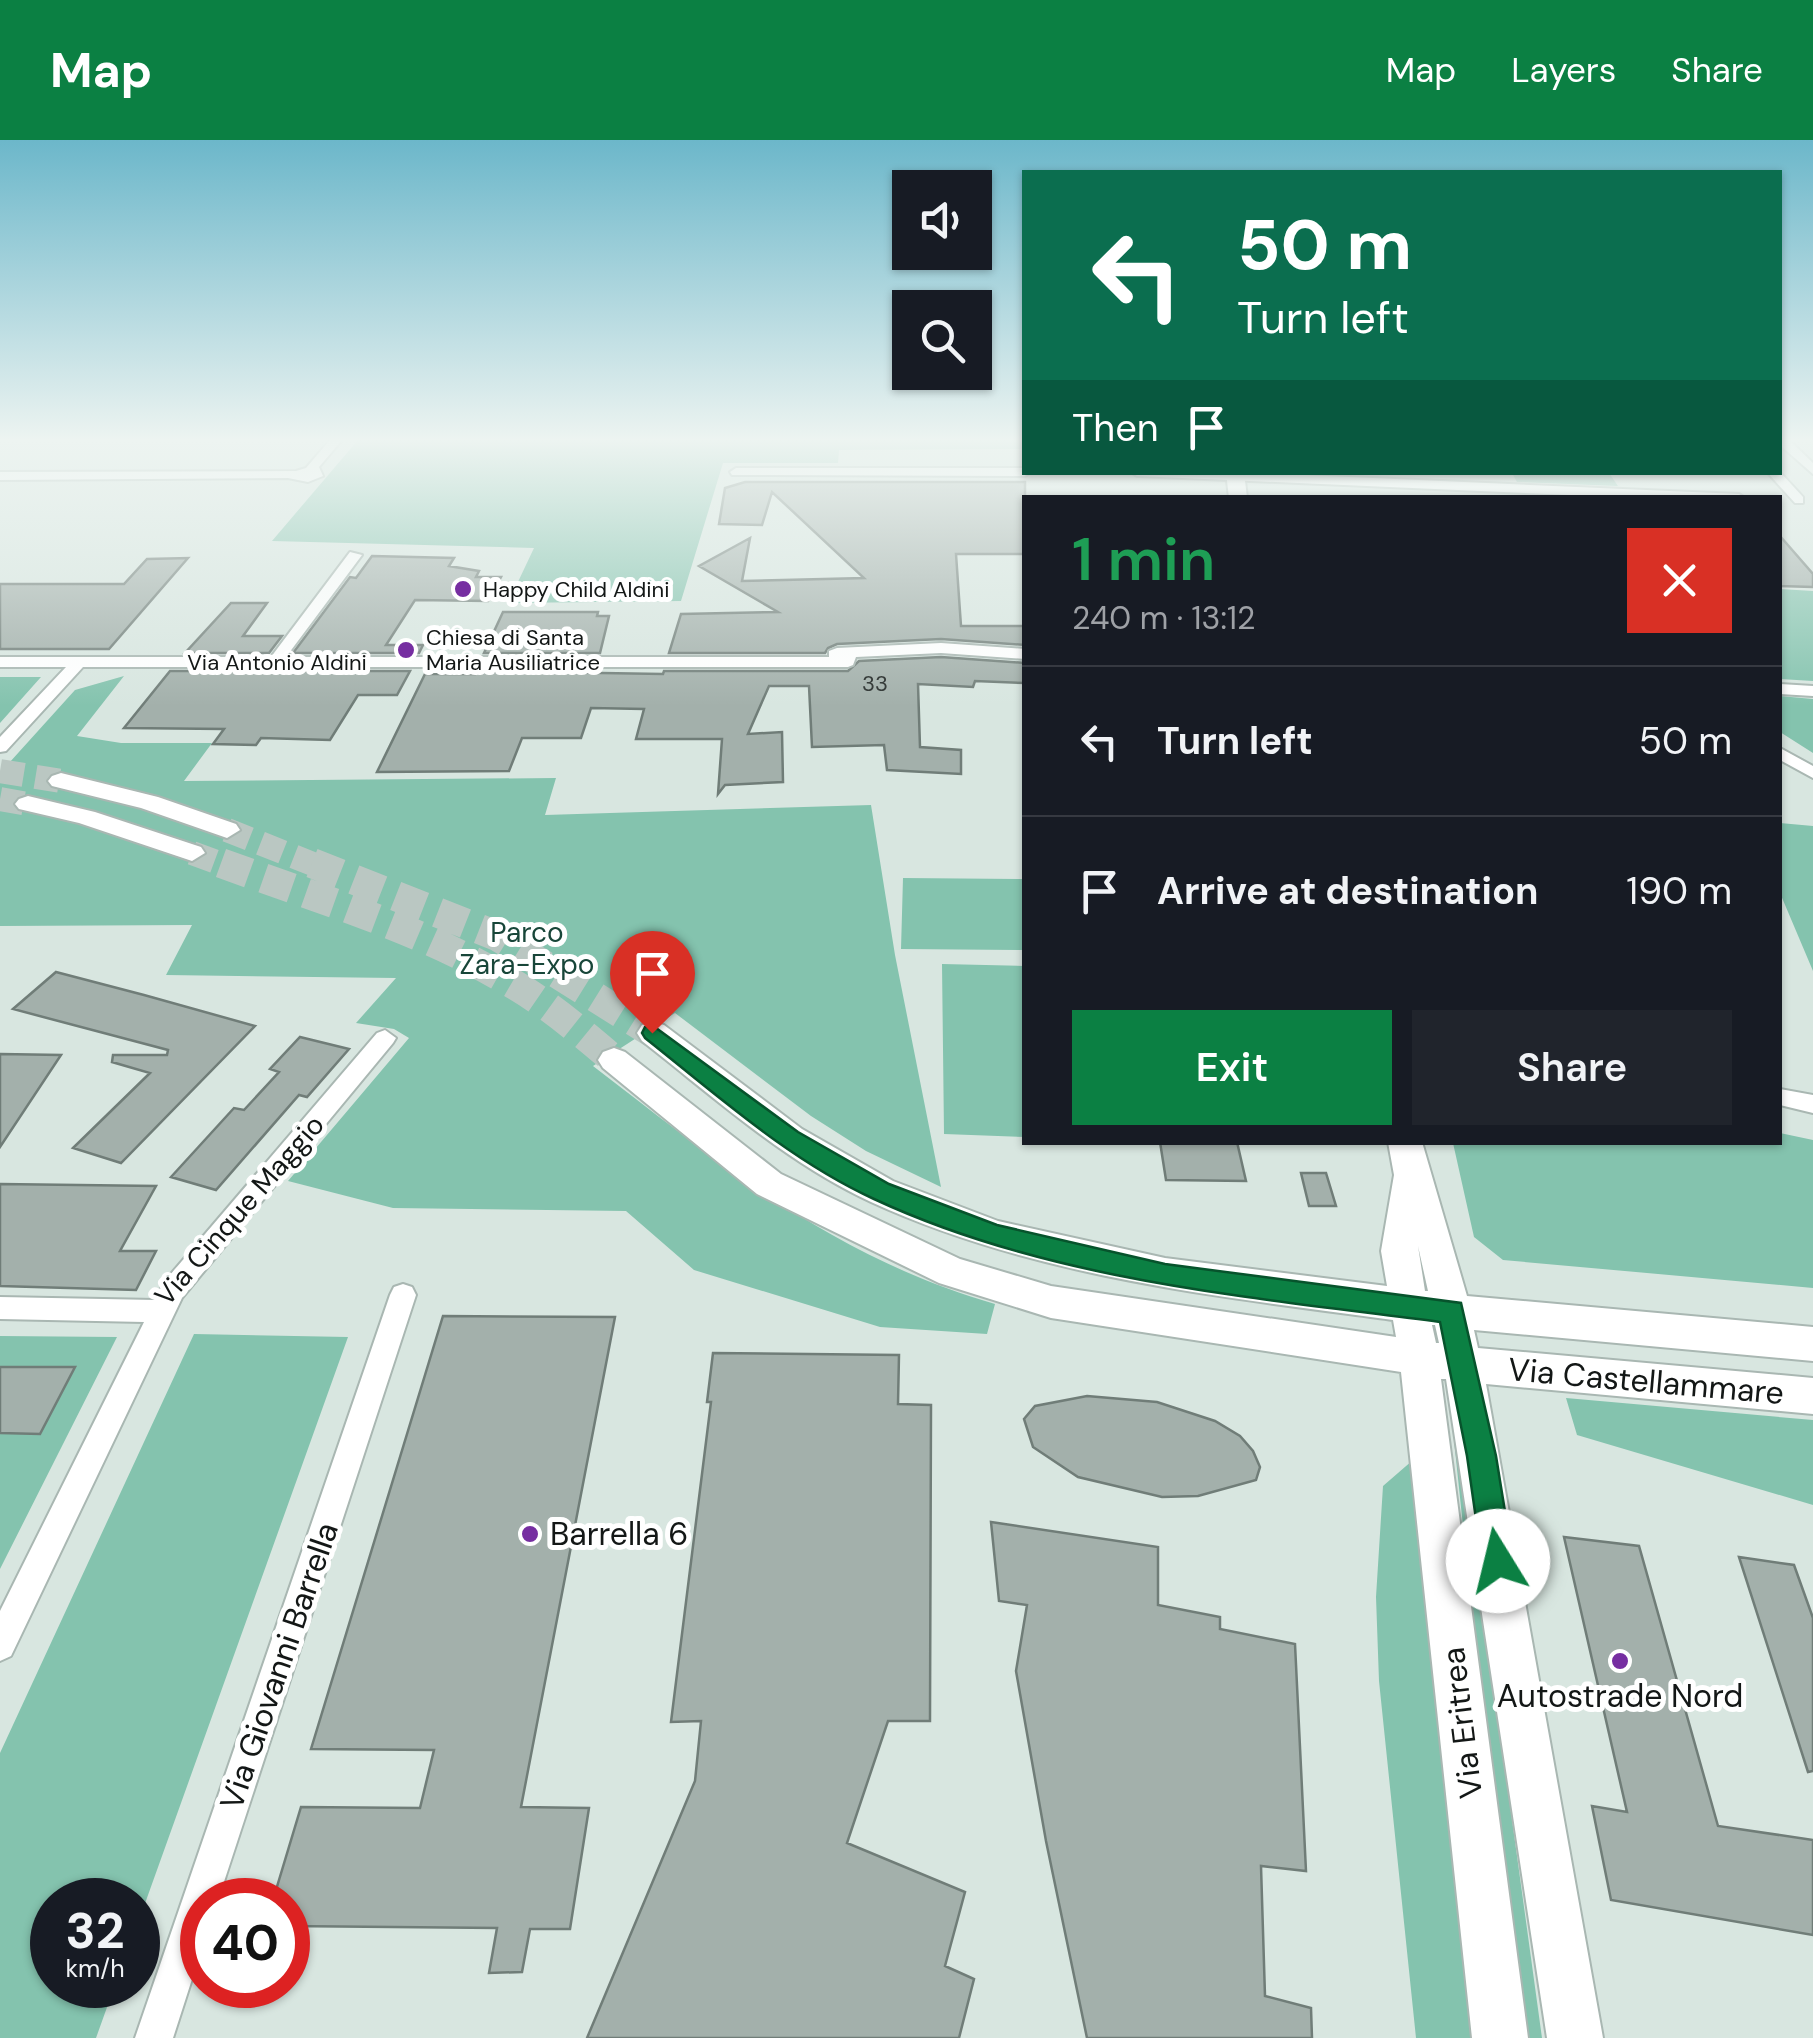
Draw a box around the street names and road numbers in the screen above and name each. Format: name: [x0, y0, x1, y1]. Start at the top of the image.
street label: Via Antonio Aldini: [187, 648, 367, 677]
street label: Via Cinque Maggio: [146, 1107, 332, 1314]
street label: Via Castellammare: [1506, 1348, 1786, 1414]
street label: Via Giovanni Barrella: [210, 1517, 348, 1815]
street label: Via Eritrea: [1432, 1645, 1492, 1801]

